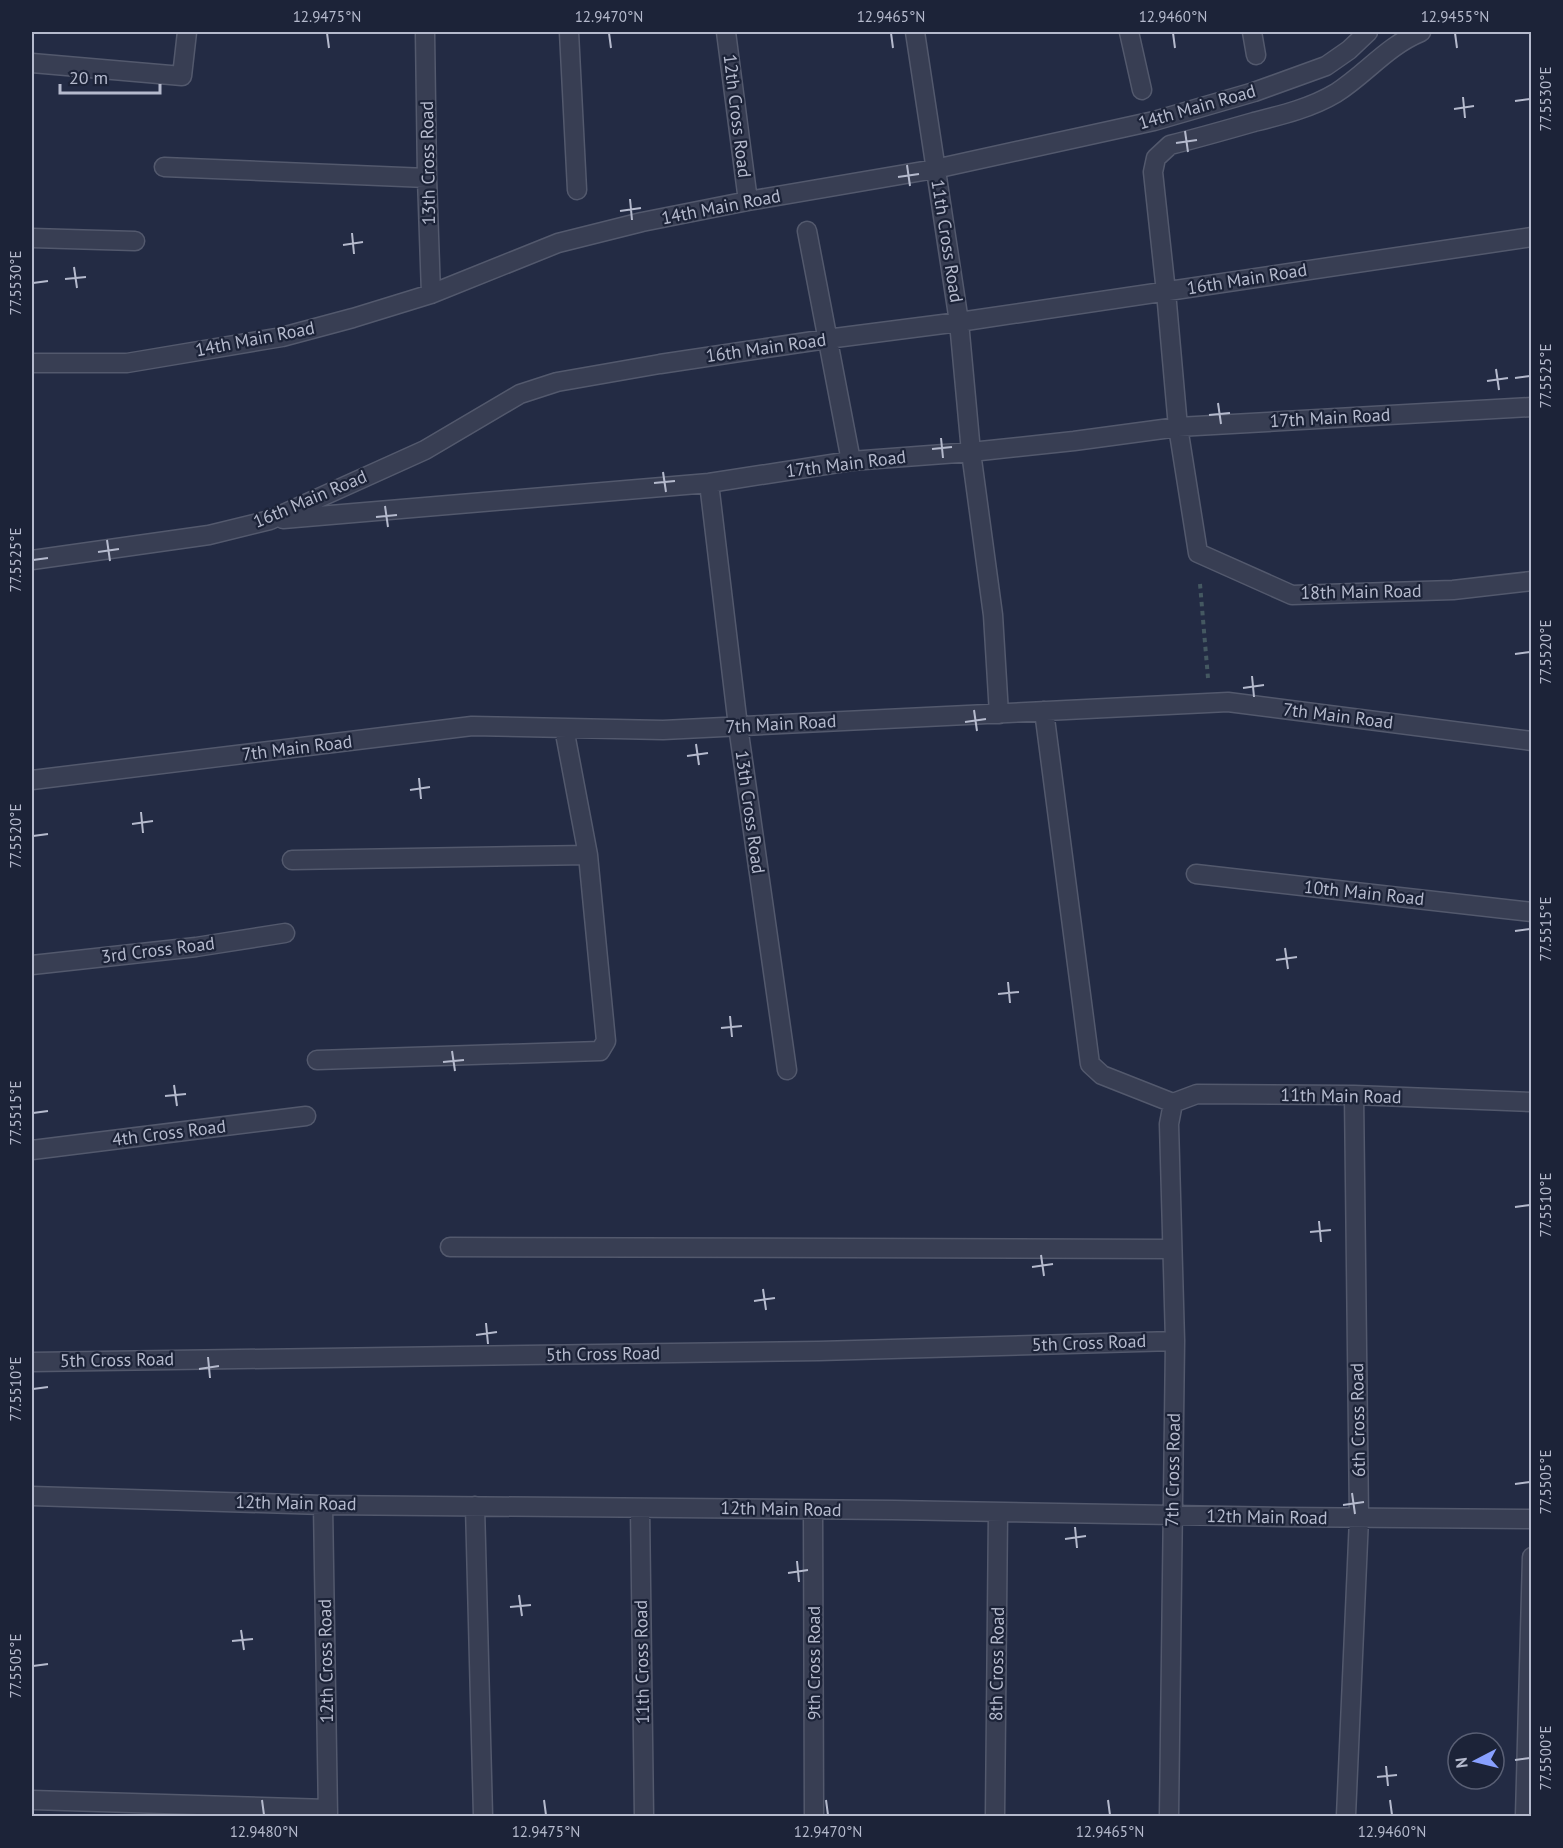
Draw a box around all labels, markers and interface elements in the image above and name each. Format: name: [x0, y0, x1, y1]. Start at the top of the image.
text: 12.9475°N: [293, 7, 361, 26]
text: 12.9470°N: [575, 7, 643, 26]
text: 12.9465°N: [857, 7, 925, 26]
text: 12.9460°N: [1139, 7, 1207, 26]
text: 12.9455°N: [1421, 7, 1489, 26]
street label: 12th Cross Road: [719, 53, 756, 179]
scale bar: [60, 57, 160, 95]
text: 20 m: [69, 66, 108, 89]
text: 77.5530°E: [1536, 66, 1555, 132]
street label: 14th Main Road: [1135, 79, 1258, 134]
street label: 13th Cross Road: [415, 101, 440, 225]
street label: 11th Cross Road: [926, 178, 969, 304]
street label: 14th Main Road: [659, 184, 783, 229]
text: 77.5530°E: [6, 250, 25, 316]
street label: 16th Main Road: [1185, 258, 1309, 299]
street label: 14th Main Road: [193, 316, 317, 361]
street label: 16th Main Road: [704, 328, 828, 367]
text: 77.5525°E: [1536, 343, 1555, 409]
street label: 17th Main Road: [1269, 403, 1391, 432]
street label: 17th Main Road: [785, 445, 907, 482]
street label: 16th Main Road: [250, 464, 370, 533]
text: 77.5525°E: [6, 527, 25, 593]
street label: 18th Main Road: [1300, 579, 1422, 604]
text: 77.5520°E: [1536, 619, 1555, 685]
street label: 7th Main Road: [1282, 697, 1394, 734]
street label: 7th Main Road: [725, 709, 837, 738]
street label: 7th Main Road: [241, 729, 353, 766]
street label: 13th Cross Road: [730, 749, 771, 875]
text: 77.5520°E: [6, 803, 25, 869]
street label: 10th Main Road: [1303, 875, 1425, 910]
text: 77.5515°E: [1536, 896, 1555, 962]
street label: 3rd Cross Road: [100, 931, 216, 968]
text: 77.5515°E: [6, 1080, 25, 1146]
street label: 11th Main Road: [1280, 1083, 1402, 1108]
street label: 4th Cross Road: [111, 1114, 227, 1151]
text: 77.5510°E: [1536, 1172, 1555, 1238]
street label: 5th Cross Road: [1031, 1329, 1147, 1356]
street label: 5th Cross Road: [546, 1341, 660, 1366]
street label: 5th Cross Road: [60, 1347, 174, 1372]
text: 77.5510°E: [6, 1356, 25, 1422]
street label: 6th Cross Road: [1345, 1363, 1370, 1477]
street label: 7th Cross Road: [1160, 1413, 1185, 1527]
text: 77.5505°E: [1536, 1449, 1555, 1515]
street label: 12th Main Road: [235, 1490, 357, 1515]
street label: 12th Main Road: [720, 1496, 842, 1521]
street label: 12th Main Road: [1206, 1504, 1328, 1529]
street label: 12th Cross Road: [313, 1599, 338, 1723]
street label: 11th Cross Road: [629, 1600, 654, 1724]
street label: 9th Cross Road: [802, 1606, 825, 1720]
street label: 8th Cross Road: [984, 1607, 1009, 1721]
text: 77.5505°E: [6, 1633, 25, 1699]
text: 77.5500°E: [1536, 1725, 1555, 1791]
north arrow: [1446, 1731, 1506, 1791]
text: N: [1451, 1756, 1472, 1769]
text: 12.9480°N: [230, 1822, 298, 1841]
text: 12.9475°N: [512, 1822, 580, 1841]
text: 12.9470°N: [794, 1822, 862, 1841]
text: 12.9465°N: [1076, 1822, 1144, 1841]
text: 12.9460°N: [1358, 1822, 1426, 1841]

